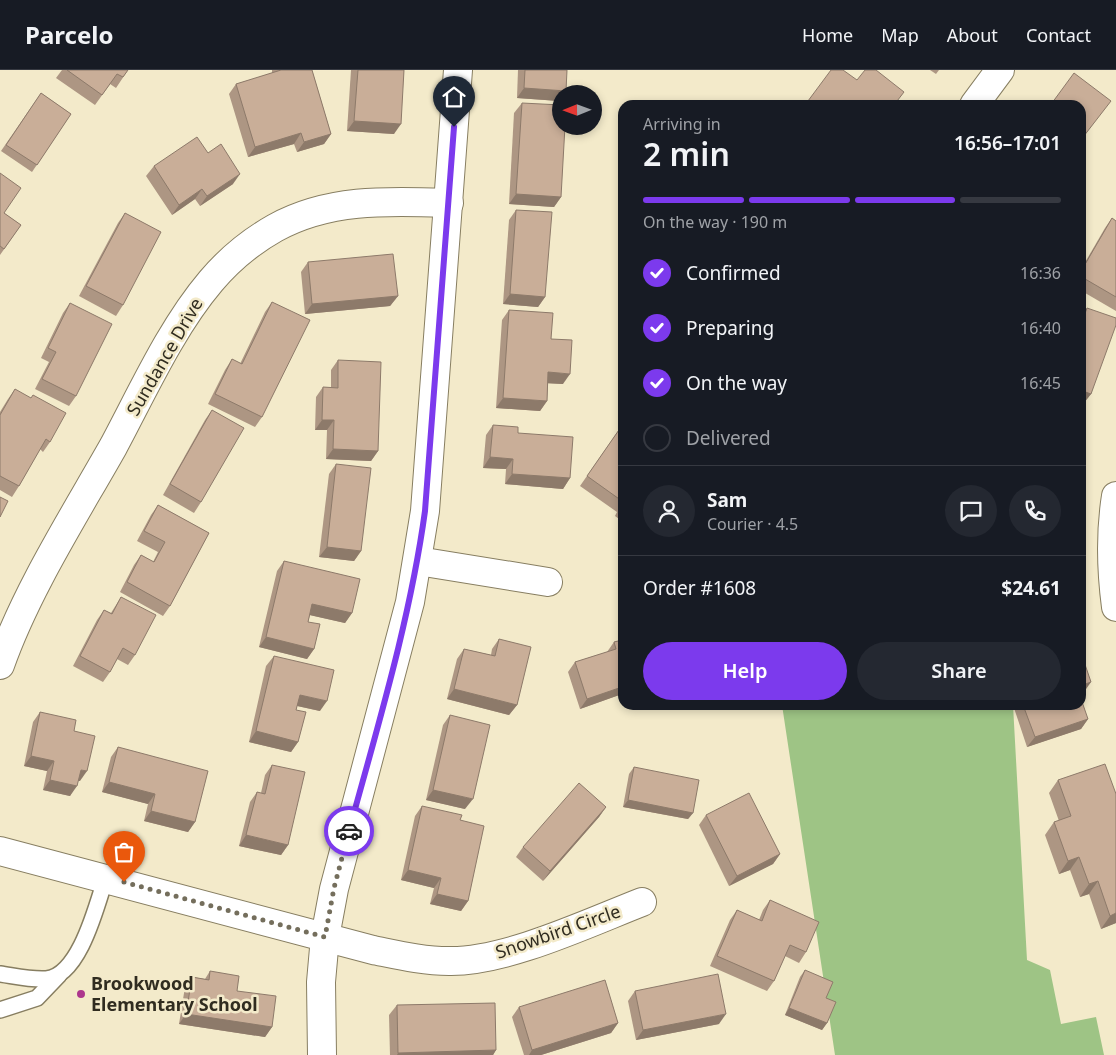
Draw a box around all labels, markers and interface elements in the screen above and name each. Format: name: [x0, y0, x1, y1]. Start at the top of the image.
text: Parcelo: [25, 18, 113, 51]
text: Home: [802, 23, 853, 47]
text: Map: [881, 23, 919, 47]
text: About: [947, 23, 998, 47]
text: Contact: [1026, 23, 1091, 47]
pin: [433, 76, 475, 127]
icon: home: [440, 83, 468, 111]
north arrow: [552, 85, 602, 135]
map controls: [552, 85, 602, 135]
text: Arriving in: [643, 113, 721, 135]
text: 16:56–17:01: [954, 130, 1061, 156]
text: 2 min: [643, 132, 730, 175]
text: On the way · 190 m: [643, 211, 787, 233]
icon: check: [643, 259, 671, 287]
text: Confirmed: [686, 260, 781, 286]
text: 16:36: [1020, 262, 1061, 284]
street label: Sundance Drive: [121, 293, 208, 420]
icon: check: [643, 314, 671, 342]
text: Preparing: [686, 315, 774, 341]
text: 16:40: [1020, 317, 1061, 339]
icon: check: [643, 369, 671, 397]
text: On the way: [686, 370, 787, 396]
text: 16:45: [1020, 372, 1061, 394]
text: Delivered: [686, 425, 771, 451]
button: person: [643, 485, 695, 537]
button: chat: [945, 485, 997, 537]
button: phone: [1009, 485, 1061, 537]
text: Sam: [707, 487, 747, 513]
text: Courier · 4.5: [707, 513, 798, 535]
text: Order #1608: [643, 575, 756, 601]
text: $24.61: [1001, 575, 1061, 601]
button: Help: [643, 642, 847, 700]
button: Share: [857, 642, 1061, 700]
courier: [324, 806, 374, 856]
icon: car: [335, 817, 363, 845]
pin: [103, 831, 145, 882]
icon: bag: [110, 838, 138, 866]
street label: Snowbird Circle: [492, 898, 623, 964]
place label: Brookwood Elementary School: [91, 971, 258, 1016]
marker: Brookwood Elementary School: [75, 988, 87, 1000]

